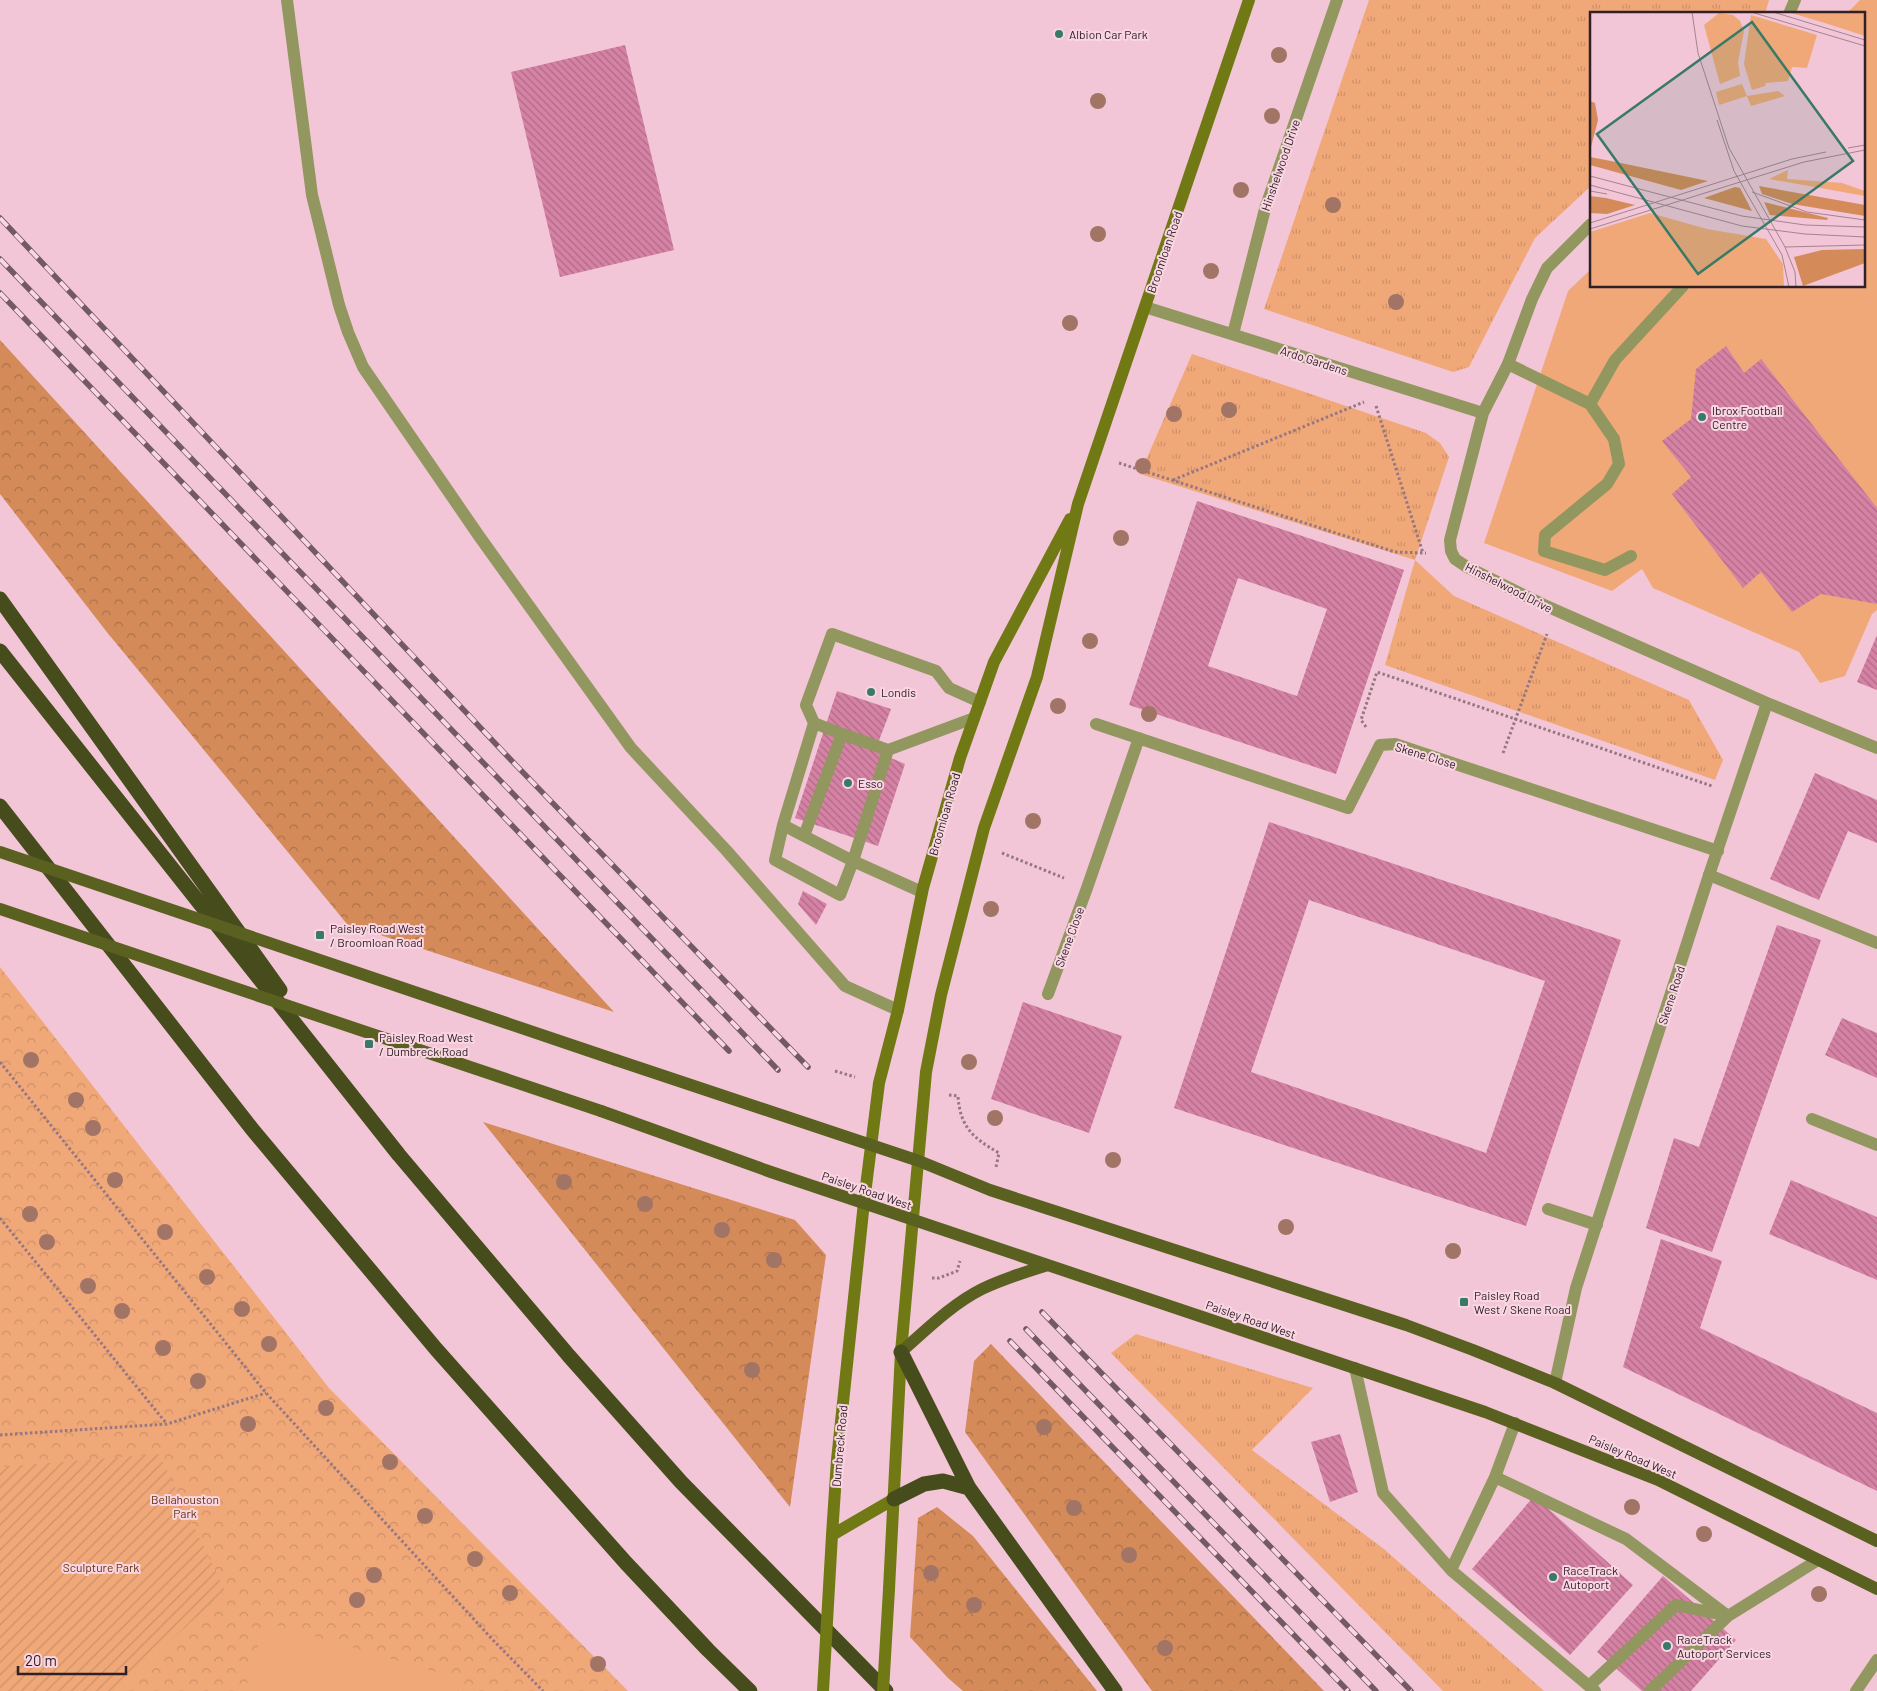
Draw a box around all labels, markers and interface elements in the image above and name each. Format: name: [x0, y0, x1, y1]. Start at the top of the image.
inset map: [1590, 12, 1864, 288]
place label: Albion Car Park: [1069, 27, 1148, 41]
marker: Albion Car Park: [1053, 28, 1065, 40]
street label: Hinshelwood Drive: [1258, 117, 1302, 213]
street label: Broomloan Road: [1143, 209, 1185, 295]
street label: Ardo Gardens: [1279, 343, 1350, 378]
place label: Ibrox Football Centre: [1712, 403, 1782, 431]
marker: Ibrox Football Centre: [1696, 411, 1708, 423]
street label: Hinshelwood Drive: [1463, 559, 1555, 615]
place label: Londis: [881, 685, 916, 699]
marker: Londis: [865, 686, 877, 698]
street label: Skene Close: [1394, 739, 1458, 771]
street label: Broomloan Road: [925, 771, 963, 857]
place label: Esso: [858, 776, 883, 790]
marker: Esso: [842, 777, 854, 789]
street label: Skene Close: [1052, 905, 1086, 969]
place label: Paisley Road West / Broomloan Road: [330, 921, 424, 949]
marker: Paisley Road West / Broomloan Road: [314, 929, 326, 941]
street label: Skene Road: [1655, 964, 1687, 1026]
place label: Paisley Road West / Dumbreck Road: [379, 1030, 473, 1058]
marker: Paisley Road West / Dumbreck Road: [363, 1038, 375, 1050]
street label: Paisley Road West: [820, 1168, 914, 1212]
place label: Paisley Road West / Skene Road: [1474, 1288, 1571, 1316]
marker: Paisley Road West / Skene Road: [1458, 1296, 1470, 1308]
street label: Paisley Road West: [1204, 1297, 1298, 1341]
street label: Dumbreck Road: [828, 1405, 850, 1487]
street label: Paisley Road West: [1587, 1431, 1679, 1481]
park label: Bellahouston Park: [151, 1492, 219, 1520]
park label: Sculpture Park: [63, 1560, 139, 1574]
place label: RaceTrack Autoport: [1563, 1563, 1618, 1591]
marker: RaceTrack Autoport: [1547, 1571, 1559, 1583]
place label: RaceTrack Autoport Services: [1677, 1632, 1771, 1660]
marker: RaceTrack Autoport Services: [1661, 1640, 1673, 1652]
scale bar: [18, 1644, 125, 1676]
text: 20 m: [25, 1651, 57, 1669]

